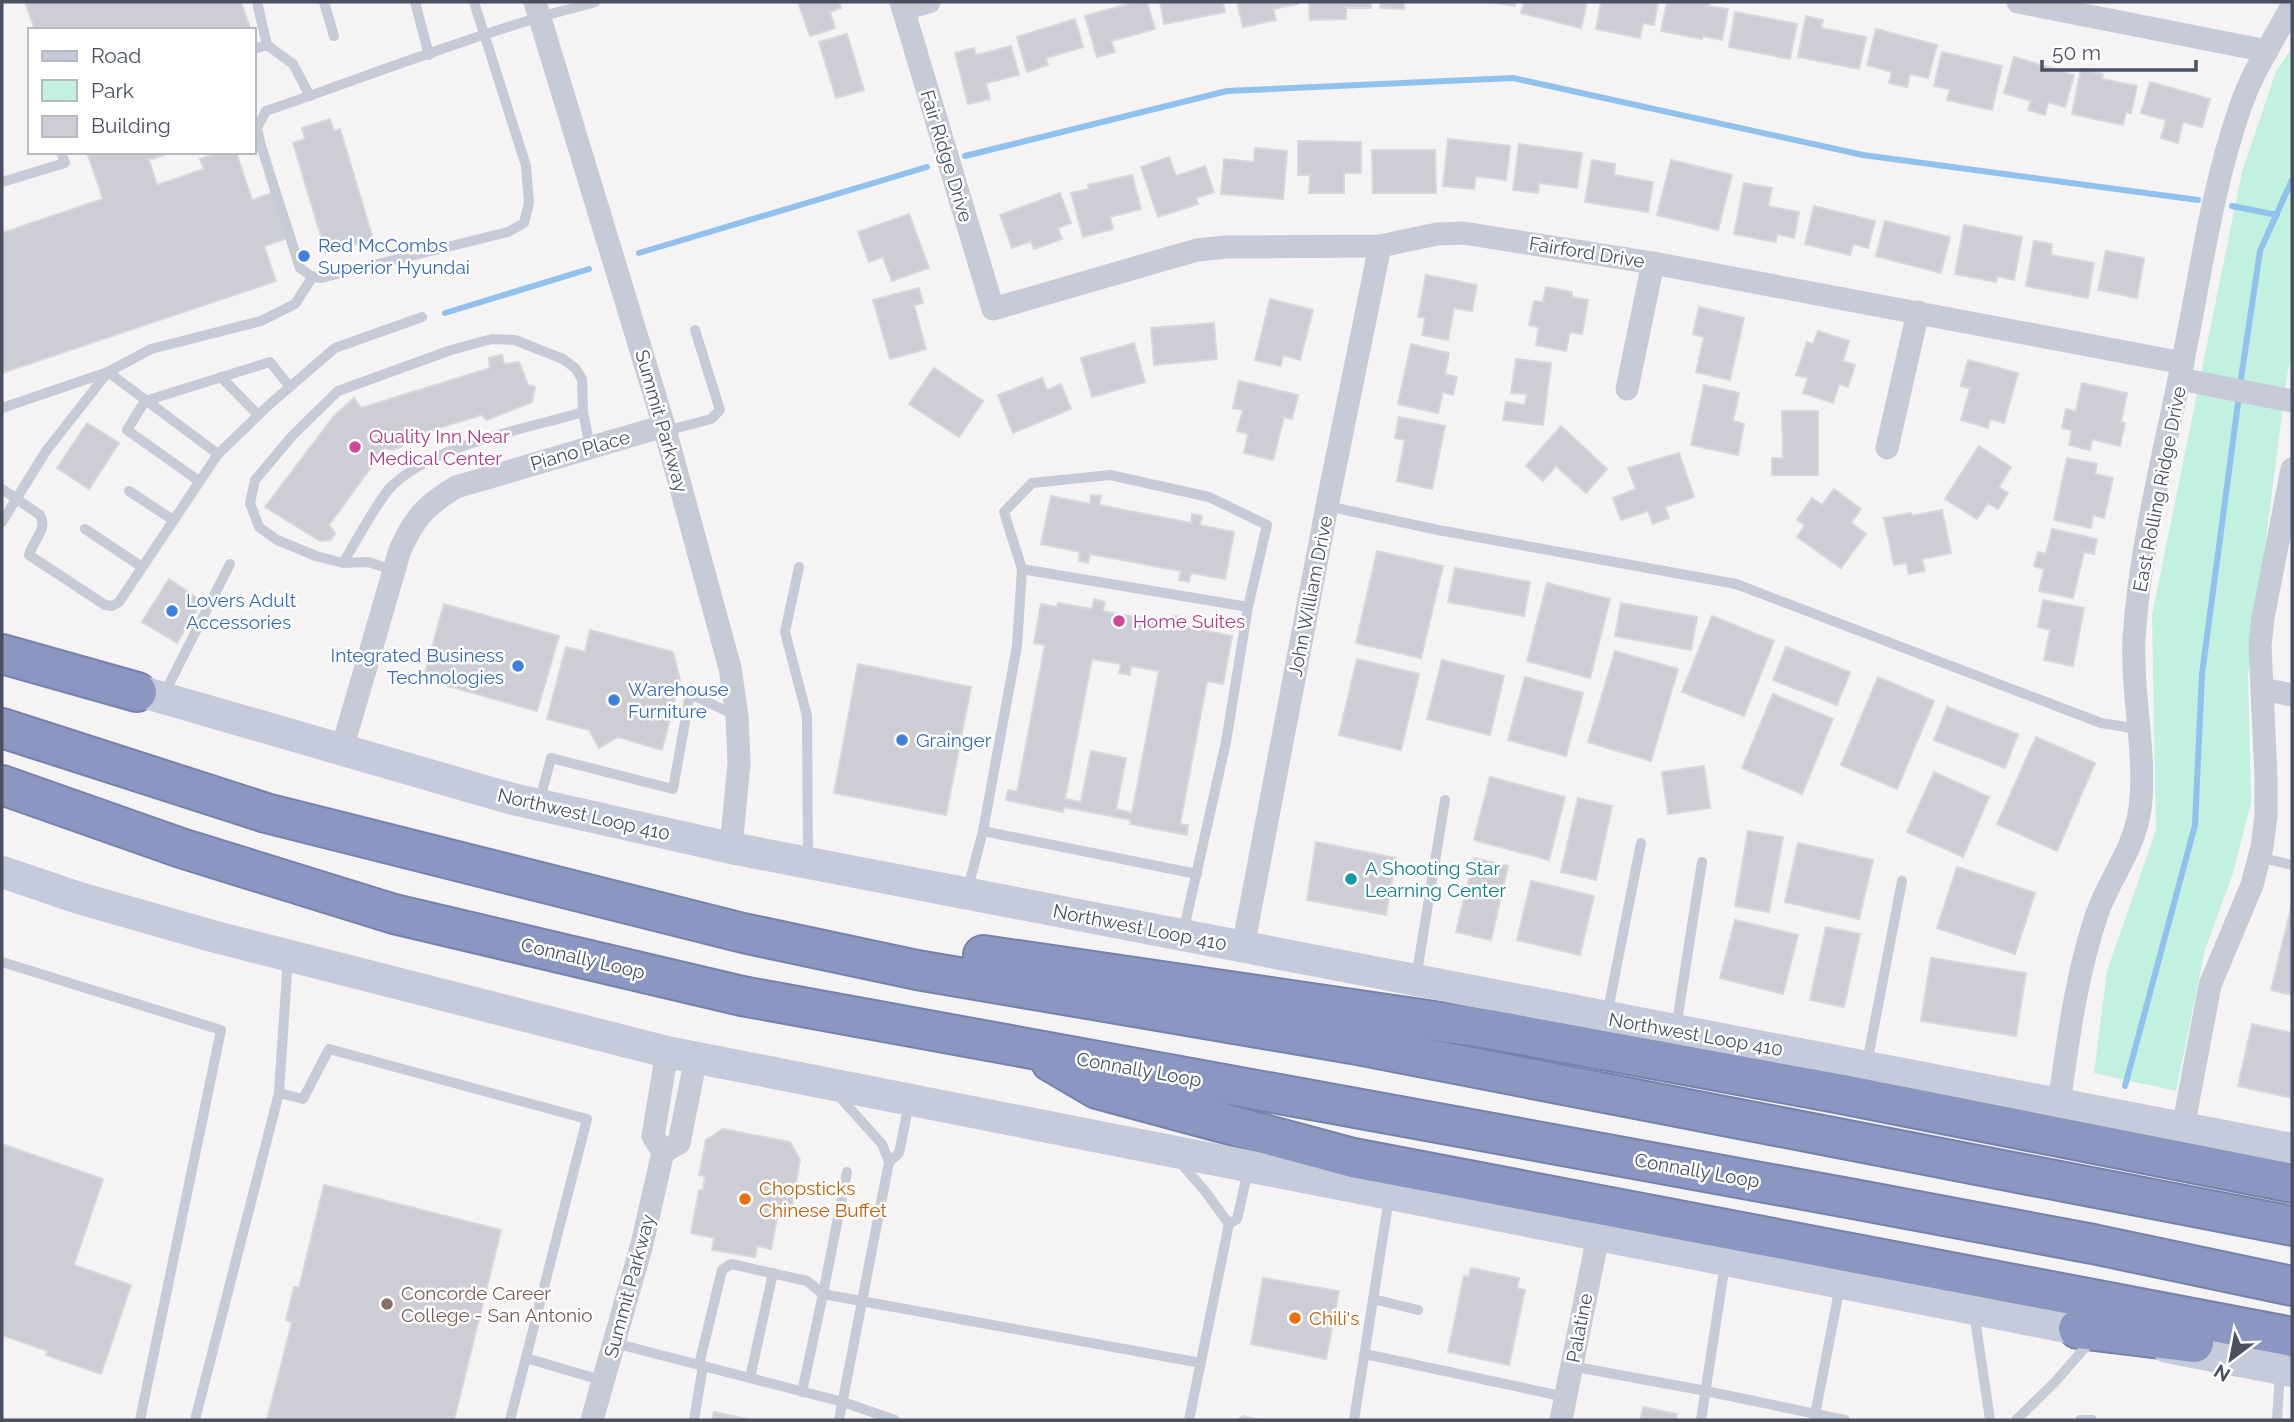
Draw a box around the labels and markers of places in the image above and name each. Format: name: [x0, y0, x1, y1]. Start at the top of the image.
place label: Red McCombs Superior Hyundai: [318, 234, 470, 278]
marker: Red McCombs Superior Hyundai: [296, 248, 312, 264]
place label: Quality Inn Near Medical Center: [369, 425, 510, 469]
marker: Quality Inn Near Medical Center: [347, 439, 363, 455]
place label: Lovers Adult Accessories: [186, 589, 297, 633]
marker: Lovers Adult Accessories: [164, 603, 180, 619]
place label: Home Suites: [1133, 610, 1245, 632]
marker: Home Suites: [1111, 613, 1127, 629]
place label: Integrated Business Technologies: [330, 644, 504, 688]
marker: Integrated Business Technologies: [510, 658, 526, 674]
place label: Warehouse Furniture: [628, 678, 729, 722]
marker: Warehouse Furniture: [606, 692, 622, 708]
place label: Grainger: [916, 729, 992, 751]
marker: Grainger: [894, 732, 910, 748]
place label: A Shooting Star Learning Center: [1365, 857, 1506, 901]
marker: A Shooting Star Learning Center: [1343, 871, 1359, 887]
place label: Chopsticks Chinese Buffet: [759, 1177, 887, 1221]
marker: Chopsticks Chinese Buffet: [737, 1191, 753, 1207]
place label: Concorde Career College - San Antonio: [401, 1282, 593, 1326]
marker: Concorde Career College - San Antonio: [379, 1296, 395, 1312]
place label: Chili's: [1309, 1307, 1359, 1329]
marker: Chili's: [1287, 1310, 1303, 1326]

